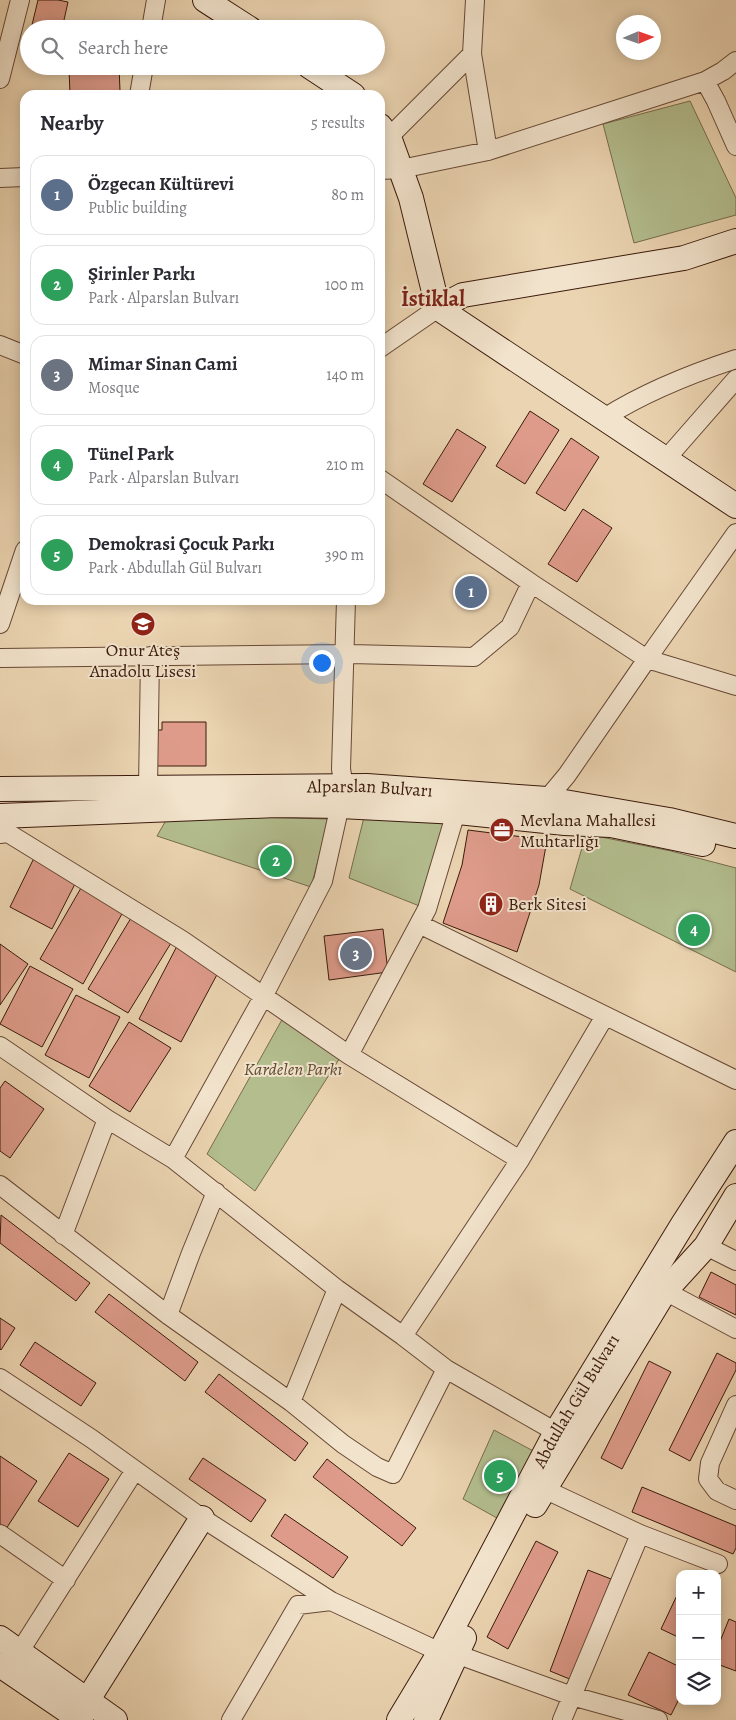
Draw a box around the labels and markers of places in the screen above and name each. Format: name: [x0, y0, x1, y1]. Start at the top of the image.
pin: 1: [455, 573, 487, 611]
school or university icon: Onur Ateş Anadolu Lisesi: [130, 611, 156, 637]
place label: Onur Ateş Anadolu Lisesi: [89, 638, 196, 683]
place label: Mevlana Mahallesi Muhtarlığı: [520, 808, 656, 853]
office icon: Mevlana Mahallesi Muhtarlığı: [489, 817, 515, 843]
pin: 2: [260, 842, 292, 880]
building icon: Berk Sitesi: [478, 891, 504, 917]
place label: Berk Sitesi: [508, 892, 587, 916]
pin: 4: [678, 911, 710, 949]
pin: 3: [340, 935, 372, 973]
pin: 5: [484, 1457, 516, 1495]

